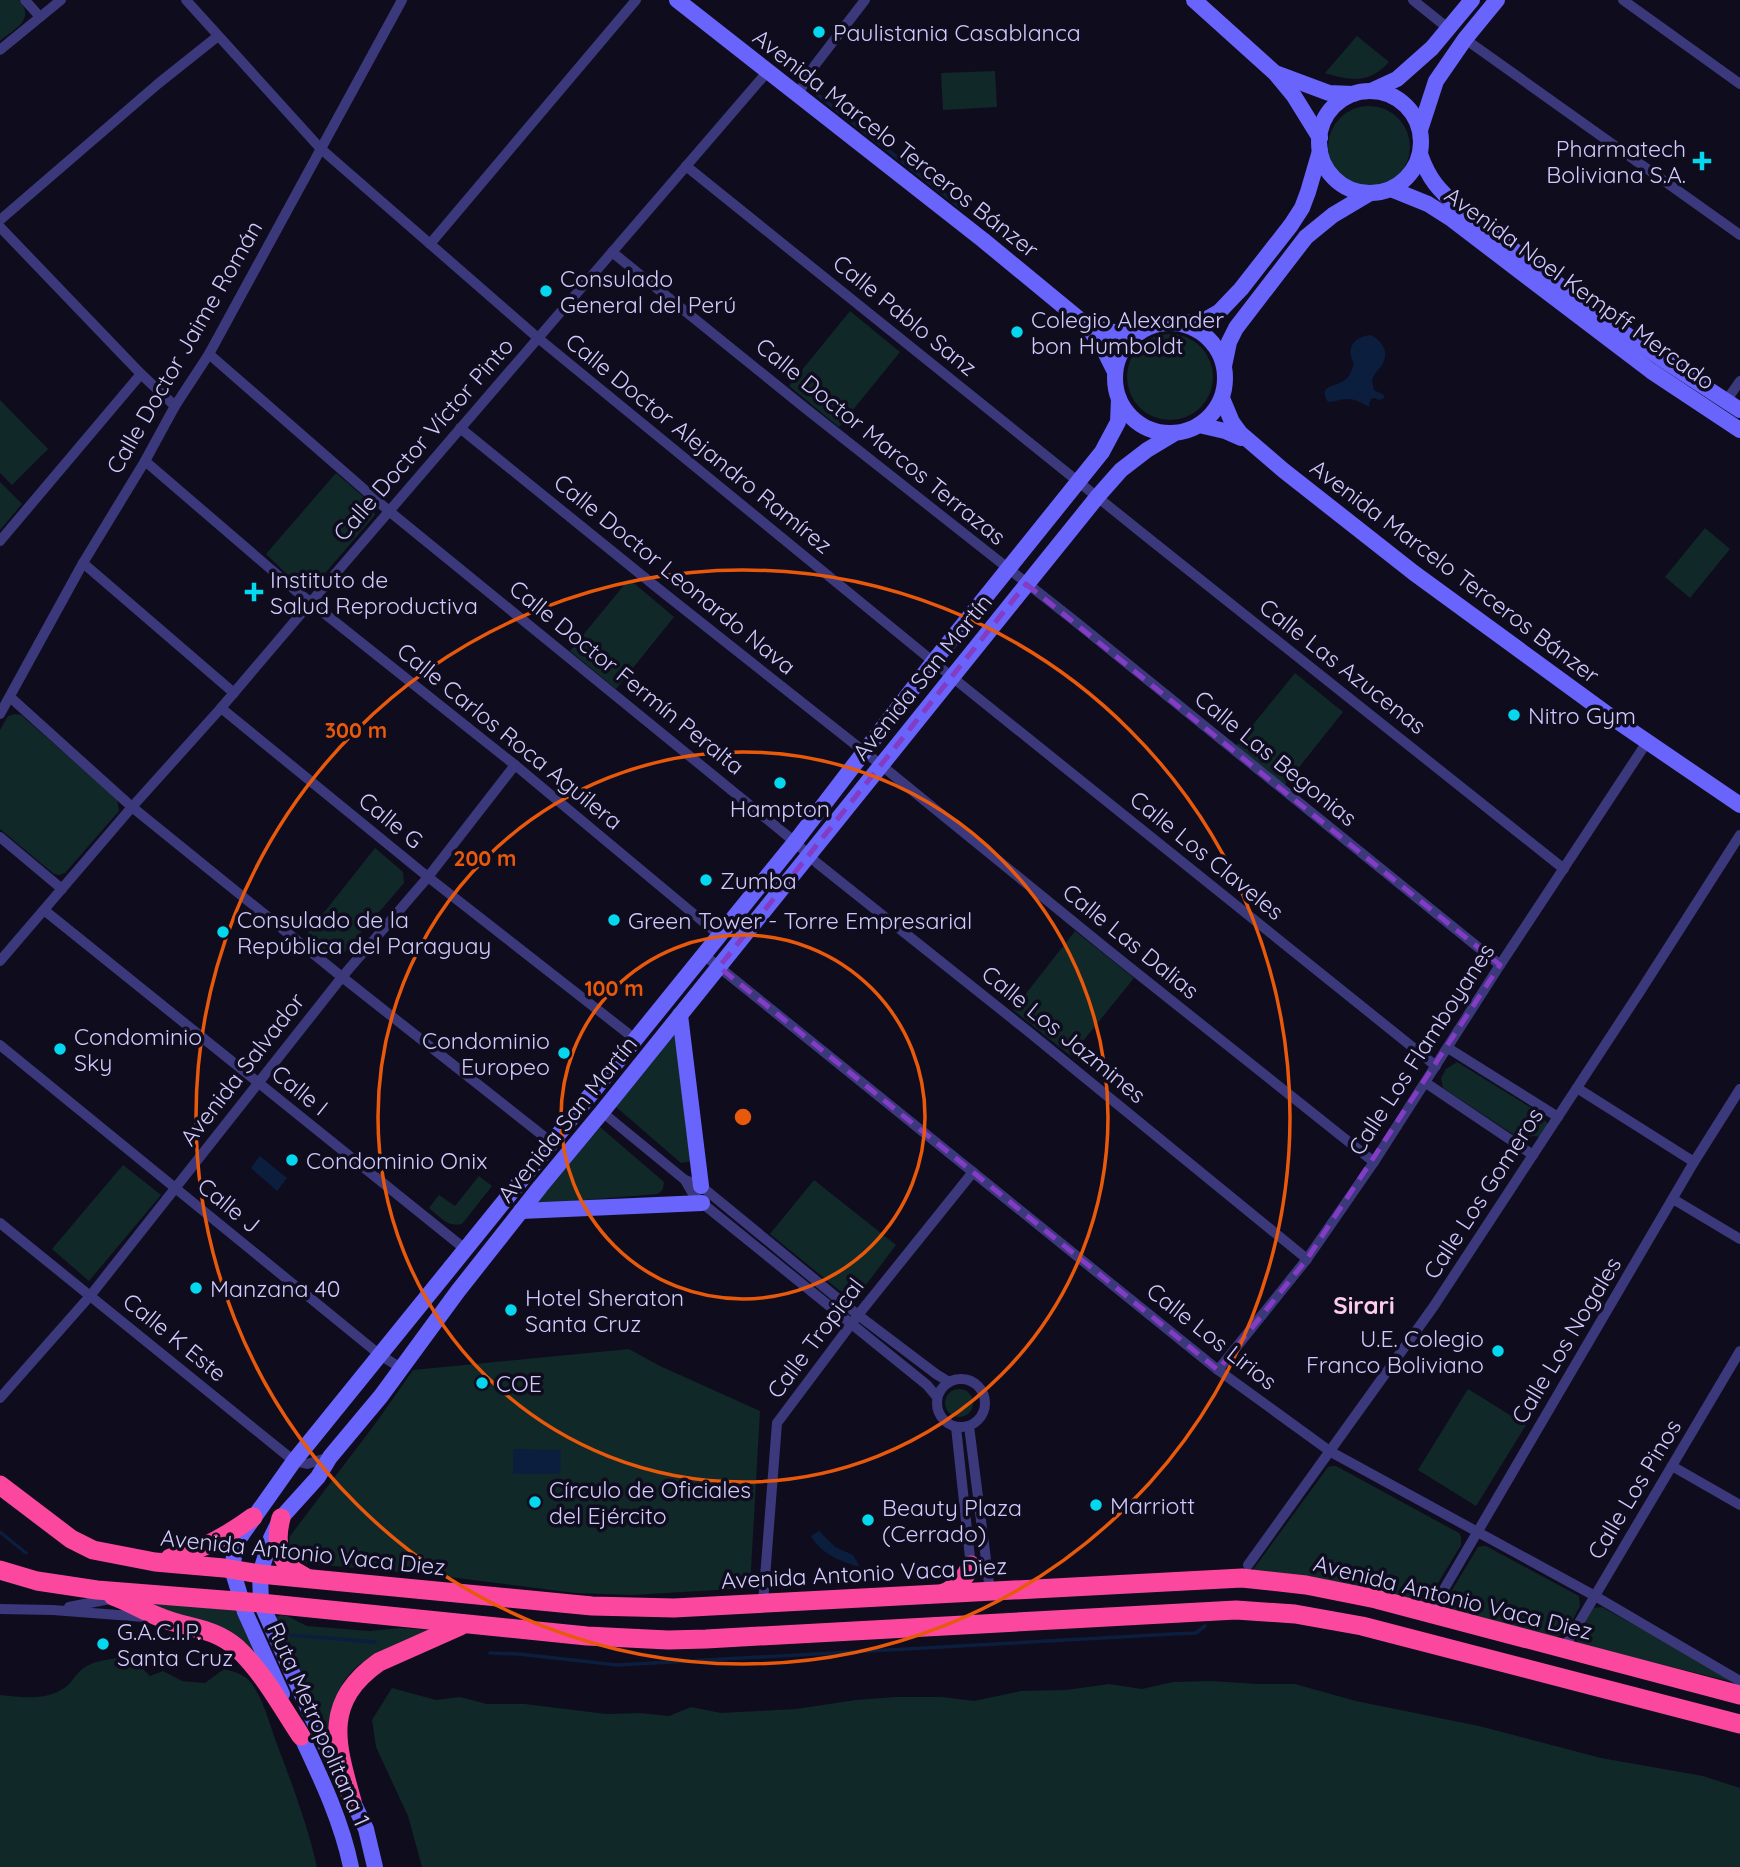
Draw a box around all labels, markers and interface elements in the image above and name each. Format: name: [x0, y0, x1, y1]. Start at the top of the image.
place label: Paulistania Casablanca: [833, 18, 1081, 47]
street label: Avenida Marcelo Terceros Bánzer: [747, 22, 1045, 264]
marker: Paulistania Casablanca: [811, 24, 827, 40]
place label: Pharmatech Boliviana S.A.: [1546, 134, 1686, 189]
marker: Pharmatech Boliviana S.A.: [1692, 151, 1712, 171]
street label: Avenida Noel Kempff Mercado: [1439, 180, 1721, 396]
street label: Calle Doctor Jaime Román: [100, 215, 268, 479]
street label: Calle Pablo Sanz: [827, 248, 983, 382]
place label: Consulado General del Perú: [560, 264, 736, 319]
marker: Consulado General del Perú: [538, 283, 554, 299]
place label: Colegio Alexander bon Humboldt: [1031, 305, 1224, 360]
marker: Colegio Alexander bon Humboldt: [1009, 324, 1025, 340]
street label: Calle Doctor Alejandro Ramírez: [560, 327, 838, 559]
street label: Calle Doctor Víctor Pinto: [327, 331, 519, 547]
street label: Calle Doctor Marcos Terrazas: [750, 331, 1012, 551]
street label: Avenida Marcelo Terceros Bánzer: [1305, 453, 1605, 689]
street label: Calle Doctor Leonardo Nava: [548, 467, 802, 681]
place label: Instituto de Salud Reproductiva: [270, 565, 478, 620]
street label: Calle Doctor Fermín Peralta: [504, 573, 750, 781]
marker: Instituto de Salud Reproductiva: [244, 582, 264, 602]
street label: Avenida San Martín: [846, 588, 998, 766]
street label: Calle Las Azucenas: [1254, 592, 1432, 740]
street label: Calle Carlos Roca Aguilera: [392, 636, 628, 836]
street label: Calle Las Begonias: [1189, 684, 1363, 832]
place label: Nitro Gym: [1528, 701, 1636, 730]
marker: Nitro Gym: [1506, 707, 1522, 723]
text: 300 m: [325, 717, 387, 743]
marker: Hampton: [772, 775, 788, 791]
street label: Calle Los Claveles: [1124, 784, 1290, 926]
street label: Calle G: [353, 785, 429, 855]
place label: Hampton: [730, 794, 830, 823]
text: 200 m: [454, 845, 516, 871]
place label: Zumba: [720, 866, 797, 895]
marker: Zumba: [698, 872, 714, 888]
street label: Calle Las Dalias: [1057, 877, 1205, 1005]
place label: Consulado de la República del Paraguay: [237, 905, 491, 960]
place label: Green Tower - Torre Empresarial: [628, 906, 972, 935]
marker: Green Tower - Torre Empresarial: [606, 912, 622, 928]
marker: Consulado de la República del Paraguay: [215, 924, 231, 940]
street label: Calle Los Flamboyanes: [1342, 938, 1500, 1160]
street label: Calle Los Jazmines: [976, 959, 1152, 1109]
text: 100 m: [584, 975, 644, 1001]
street label: Avenida Salvador: [173, 987, 311, 1151]
place label: Condominio Sky: [74, 1022, 202, 1077]
place label: Condominio Europeo: [422, 1026, 550, 1081]
street label: Avenida San Martín: [491, 1030, 643, 1208]
marker: Condominio Sky: [52, 1041, 68, 1057]
marker: Condominio Europeo: [556, 1045, 572, 1061]
street label: Calle I: [266, 1058, 334, 1122]
street label: Calle Los Gomeros: [1417, 1102, 1549, 1284]
centre of rings: [731, 1105, 755, 1129]
place label: Condominio Onix: [306, 1146, 487, 1175]
marker: Condominio Onix: [284, 1152, 300, 1168]
street label: Calle J: [192, 1171, 266, 1239]
street label: Calle Los Nogales: [1505, 1251, 1627, 1429]
street label: Calle Tropical: [760, 1272, 870, 1404]
place label: Manzana 40: [210, 1274, 341, 1303]
street label: Calle Los Lirios: [1141, 1276, 1283, 1396]
marker: Manzana 40: [188, 1280, 204, 1296]
place label: Hotel Sheraton Santa Cruz: [525, 1283, 684, 1338]
street label: Calle K Este: [117, 1286, 233, 1388]
district label: Sirari: [1333, 1290, 1395, 1320]
marker: Hotel Sheraton Santa Cruz: [503, 1302, 519, 1318]
place label: U.E. Colegio Franco Boliviano: [1306, 1324, 1484, 1379]
marker: U.E. Colegio Franco Boliviano: [1490, 1343, 1506, 1359]
place label: COE: [496, 1369, 542, 1398]
marker: COE: [474, 1375, 490, 1391]
street label: Calle Los Pinos: [1581, 1414, 1687, 1564]
place label: Círculo de Oficiales del Ejército: [549, 1475, 751, 1530]
place label: Marriott: [1110, 1491, 1195, 1520]
place label: Beauty Plaza (Cerrado): [882, 1493, 1022, 1548]
marker: Círculo de Oficiales del Ejército: [527, 1494, 543, 1510]
marker: Marriott: [1088, 1497, 1104, 1513]
marker: Beauty Plaza (Cerrado): [860, 1512, 876, 1528]
street label: Avenida Antonio Vaca Diez: [159, 1523, 447, 1581]
street label: Avenida Antonio Vaca Diez: [1311, 1548, 1595, 1646]
street label: Avenida Antonio Vaca Diez: [720, 1551, 1008, 1595]
place label: G.A.C.I.P. Santa Cruz: [117, 1617, 233, 1672]
street label: Ruta Metropolitana 1: [261, 1618, 377, 1830]
marker: G.A.C.I.P. Santa Cruz: [95, 1636, 111, 1652]

